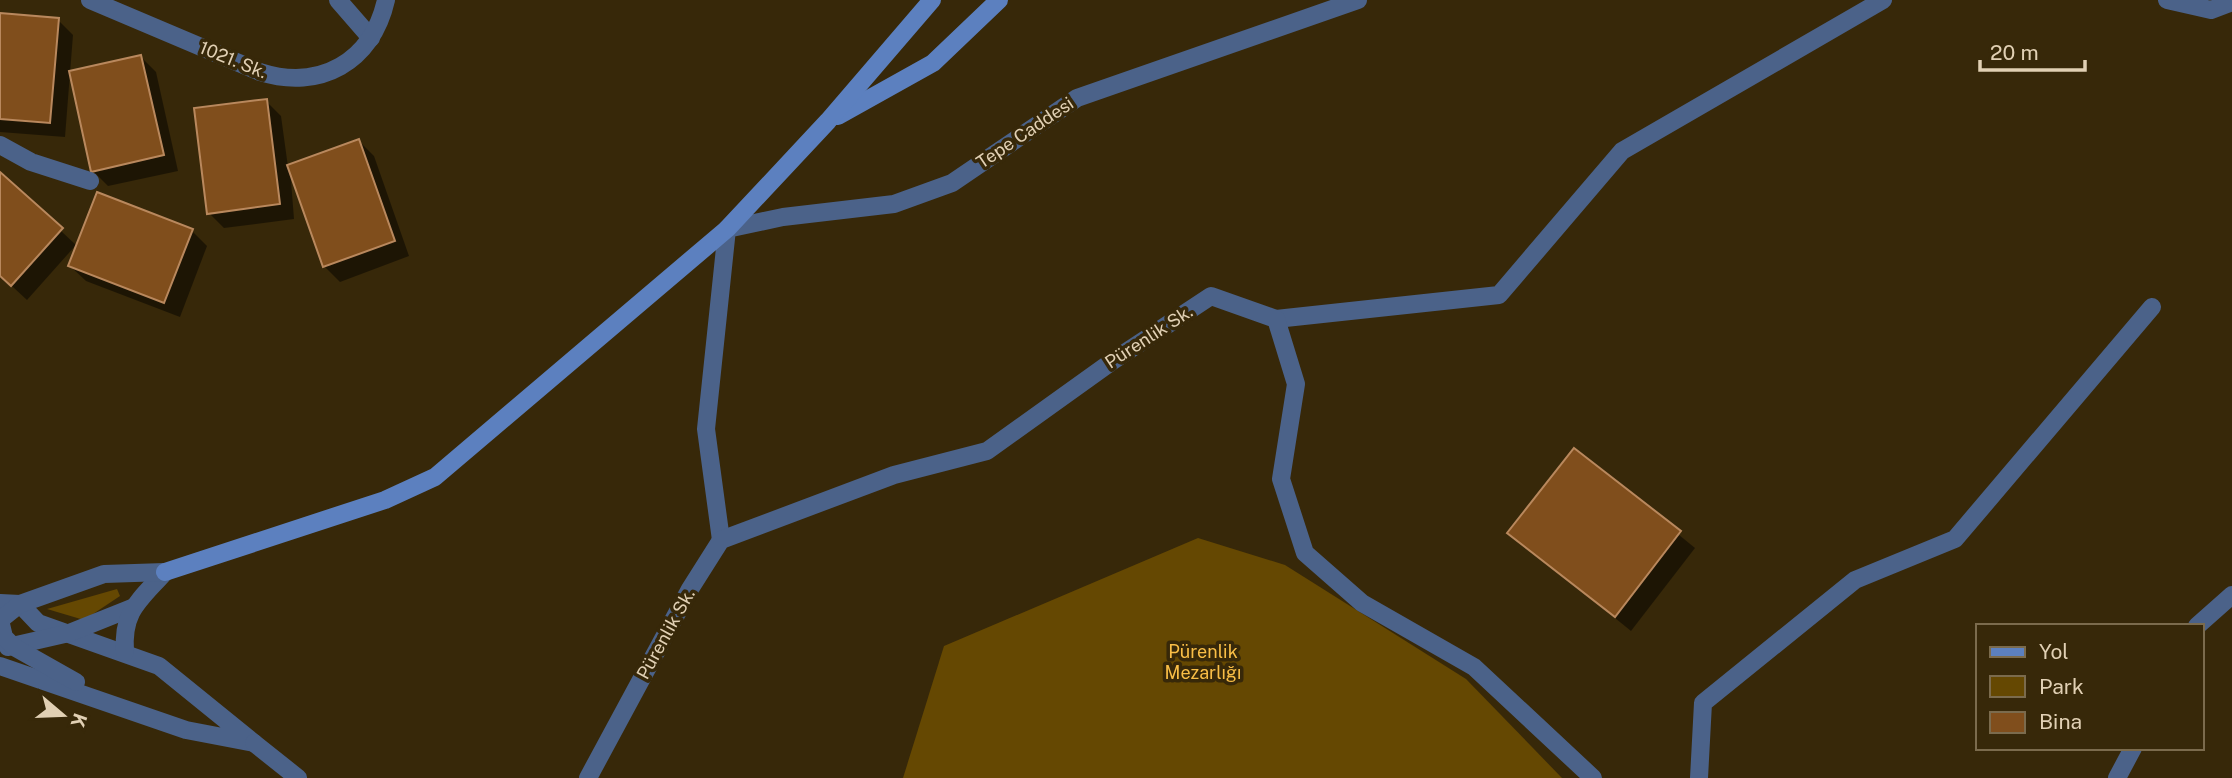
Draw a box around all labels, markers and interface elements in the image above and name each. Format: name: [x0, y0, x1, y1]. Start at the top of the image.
scale bar: [1980, 28, 2085, 72]
street label: 1021. Sk.: [196, 37, 270, 83]
text: 20 m: [1990, 40, 2039, 65]
street label: Tepe Caddesi: [972, 93, 1077, 173]
street label: Pürenlik Sk.: [1101, 301, 1196, 373]
street label: Pürenlik Sk.: [632, 585, 699, 683]
legend: [1976, 624, 2204, 750]
text: Yol: [2039, 639, 2069, 664]
park label: Pürenlik Mezarlığı: [1165, 641, 1241, 683]
text: Park: [2039, 674, 2084, 699]
north arrow: [28, 680, 98, 750]
text: Bina: [2039, 709, 2082, 734]
text: K: [66, 711, 92, 731]

